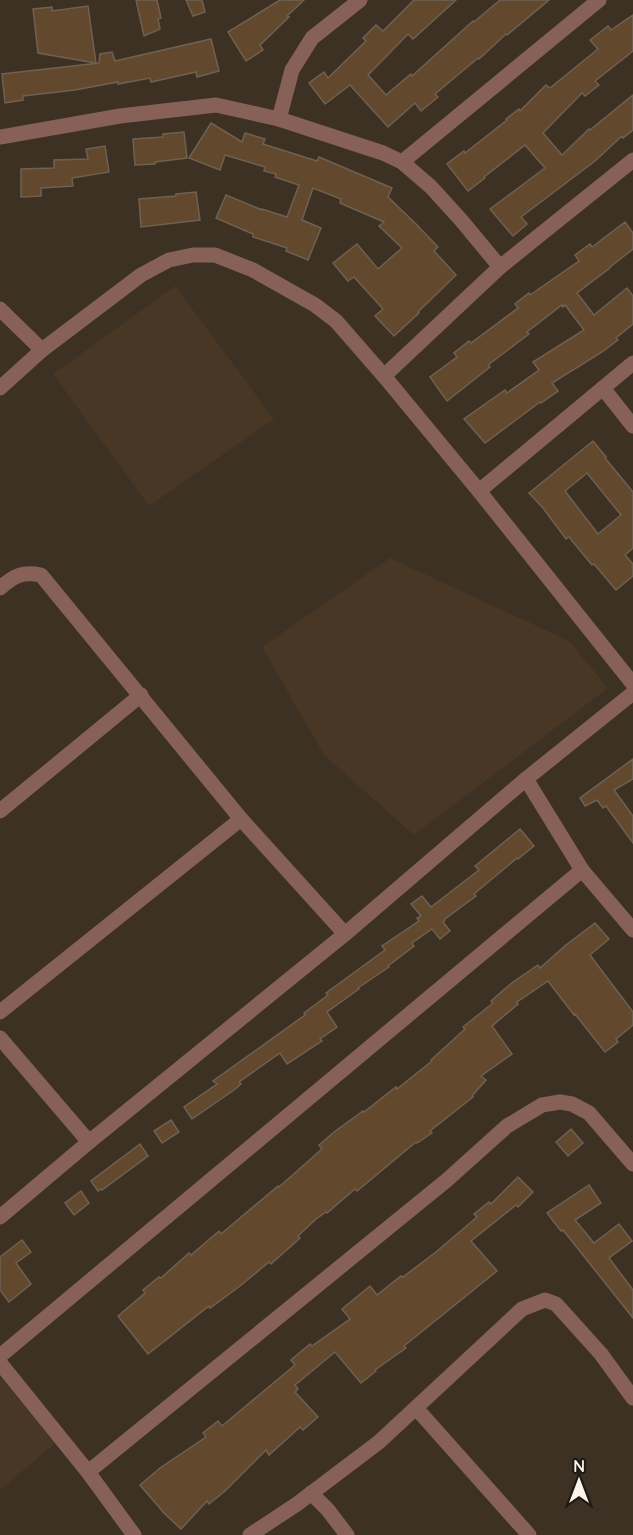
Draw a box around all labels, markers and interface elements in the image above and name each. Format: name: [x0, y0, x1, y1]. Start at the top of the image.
north arrow: [549, 1451, 609, 1511]
text: N: [573, 1456, 585, 1476]

